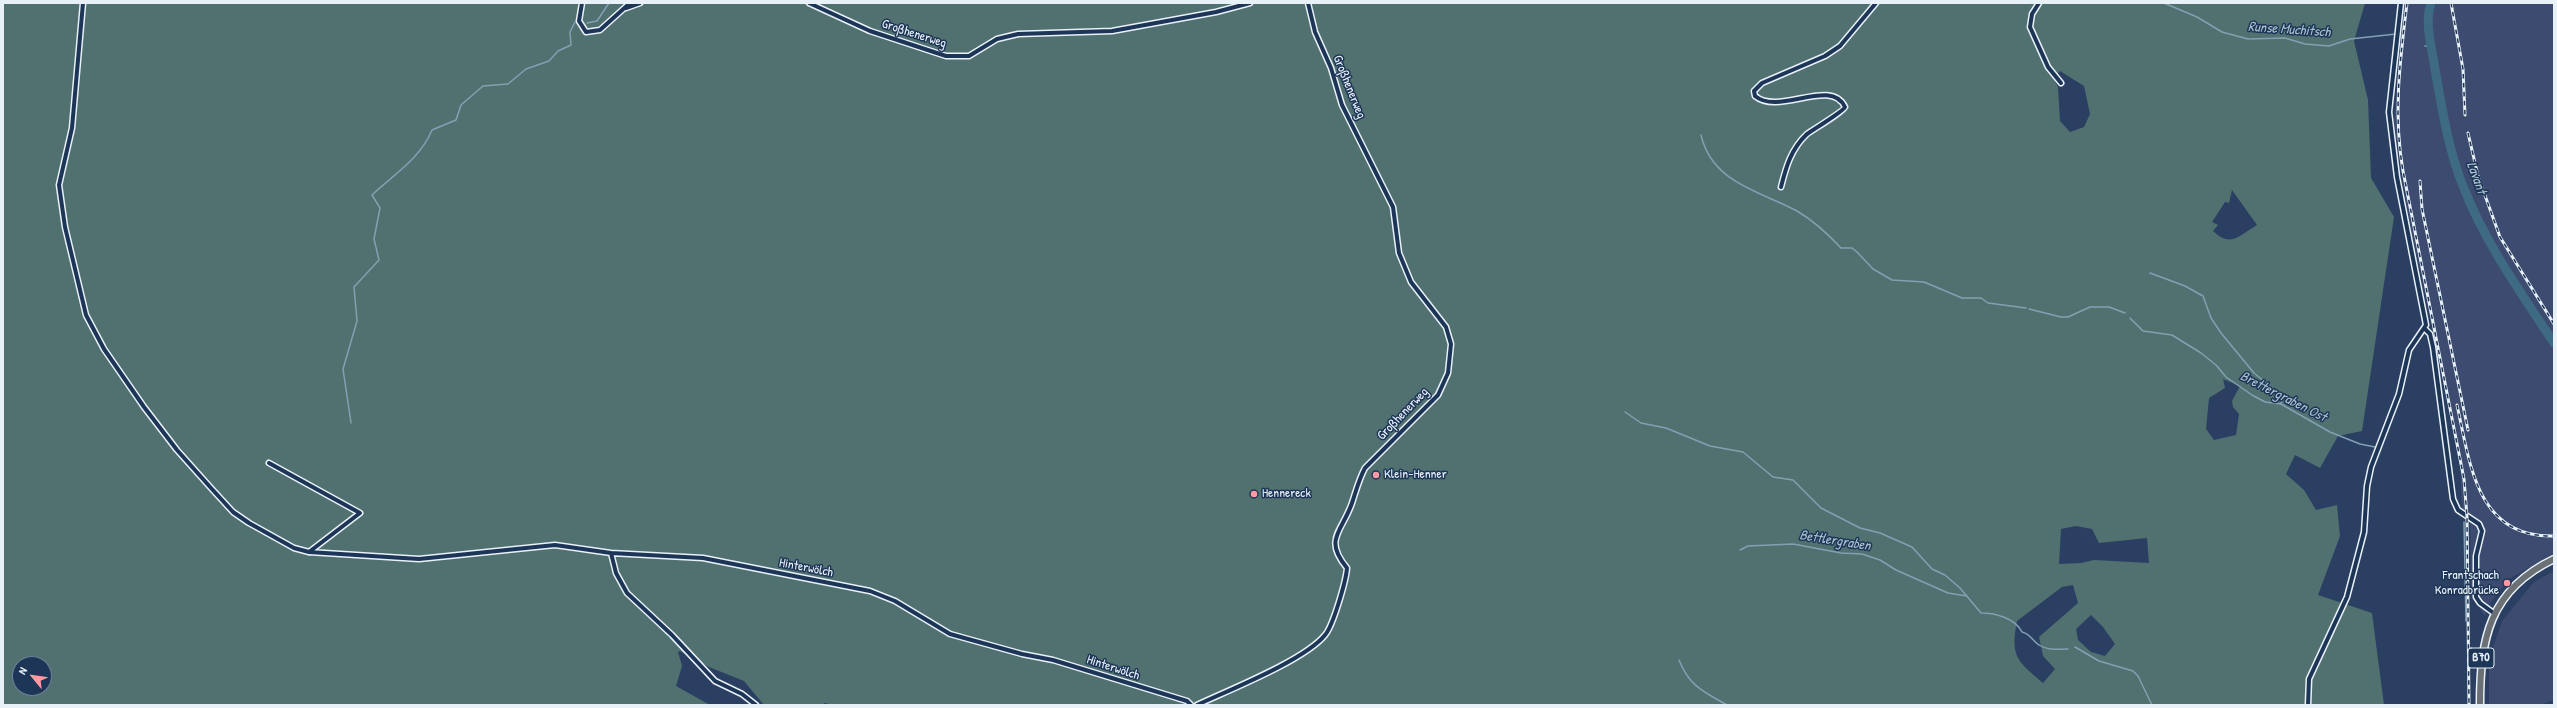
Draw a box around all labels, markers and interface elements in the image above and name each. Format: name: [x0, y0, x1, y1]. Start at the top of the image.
street label: Großhenerweg: [880, 16, 948, 52]
water label: Runse Muchitsch: [2247, 19, 2331, 41]
street label: Großhenerweg: [1329, 53, 1369, 121]
water label: Lavant: [2462, 160, 2490, 196]
water label: Brettergraben Ost: [2237, 368, 2329, 426]
street label: Großhenerweg: [1374, 384, 1432, 444]
place label: Klein-Henner: [1384, 467, 1447, 483]
marker: Klein-Henner: [1371, 470, 1381, 480]
place label: Hennereck: [1262, 486, 1311, 502]
marker: Hennereck: [1249, 489, 1259, 499]
water label: Bettlergraben: [1798, 527, 1872, 555]
street label: Hinterwölch: [778, 555, 834, 581]
place label: Frantschach Konradbrücke: [2435, 568, 2499, 599]
marker: Frantschach Konradbrücke: [2502, 578, 2512, 588]
road number: B70: [2468, 648, 2494, 668]
street label: Hinterwölch: [1085, 652, 1141, 684]
north arrow: [12, 656, 52, 696]
text: N: [15, 665, 30, 677]

